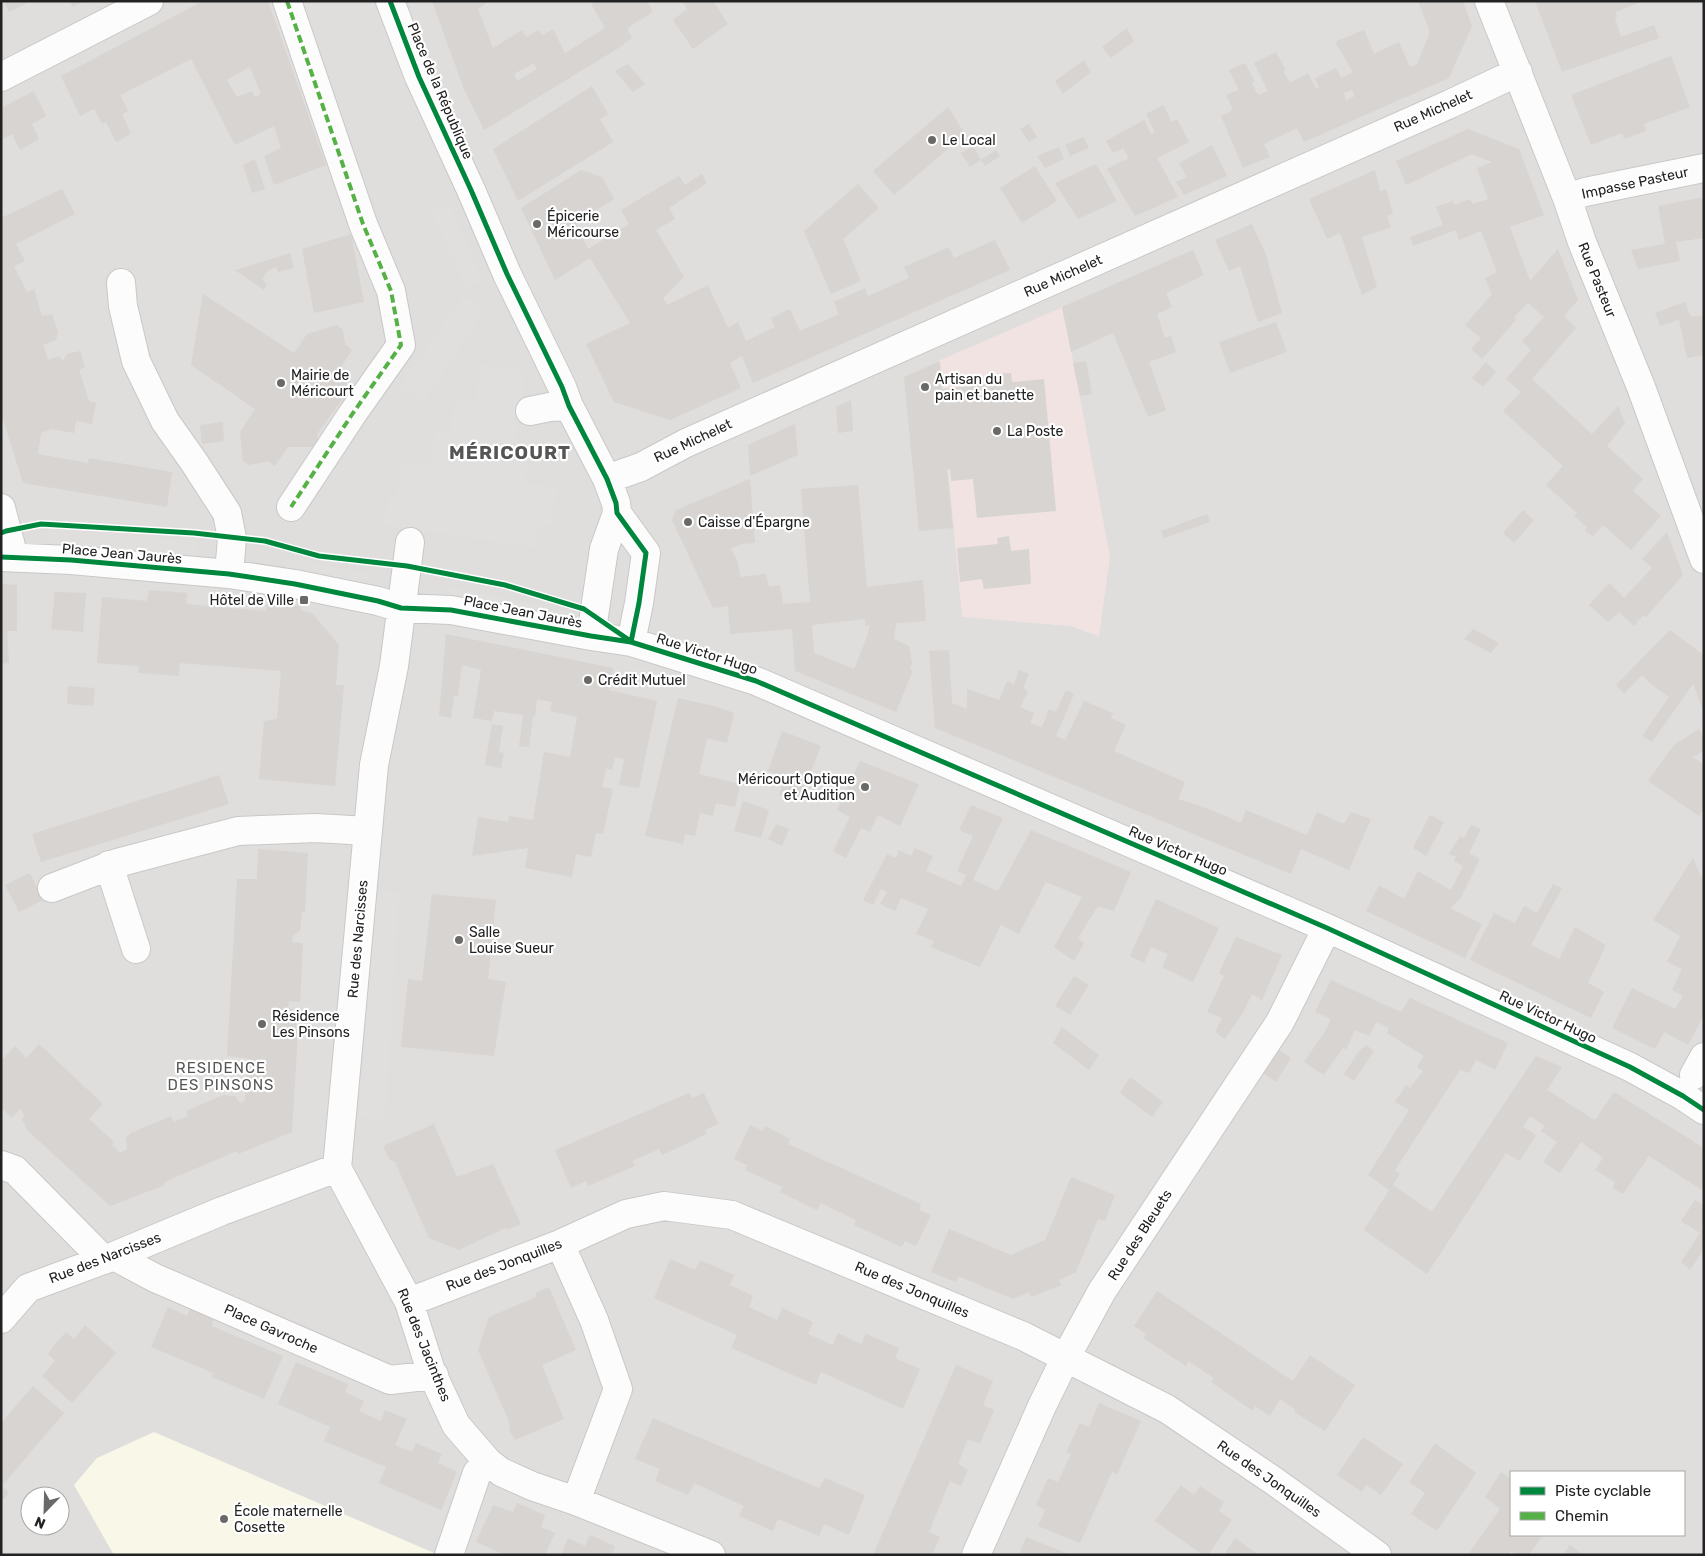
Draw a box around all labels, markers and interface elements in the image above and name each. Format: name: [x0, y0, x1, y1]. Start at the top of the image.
street label: Place de la République: [404, 20, 477, 162]
street label: Rue Michelet: [1391, 86, 1475, 136]
place label: Le Local: [942, 132, 996, 149]
marker: Le Local: [926, 134, 938, 146]
street label: Impasse Pasteur: [1580, 163, 1691, 203]
place label: Épicerie Méricourse: [547, 207, 619, 241]
marker: Épicerie Méricourse: [531, 218, 543, 230]
street label: Rue Pasteur: [1574, 240, 1620, 321]
street label: Rue Michelet: [1021, 251, 1105, 301]
place label: Mairie de Méricourt: [291, 367, 354, 400]
place label: Artisan du pain et banette: [935, 371, 1034, 404]
marker: Mairie de Méricourt: [275, 377, 287, 389]
marker: Artisan du pain et banette: [919, 381, 931, 393]
street label: Rue Michelet: [651, 415, 735, 466]
place label: La Poste: [1007, 423, 1064, 440]
marker: La Poste: [991, 425, 1003, 437]
district label: MÉRICOURT: [449, 441, 571, 464]
place label: Caisse d'Épargne: [698, 513, 810, 531]
marker: Caisse d'Épargne: [682, 516, 694, 528]
street label: Place Jean Jaurès: [61, 540, 183, 568]
place label: Hôtel de Ville: [210, 592, 294, 609]
street label: Place Jean Jaurès: [462, 592, 584, 632]
marker: Hôtel de Ville: [298, 594, 310, 606]
street label: Rue Victor Hugo: [654, 630, 760, 678]
place label: Crédit Mutuel: [598, 672, 686, 689]
marker: Crédit Mutuel: [582, 674, 594, 686]
place label: Méricourt Optique et Audition: [738, 771, 855, 804]
marker: Méricourt Optique et Audition: [859, 781, 871, 793]
street label: Rue Victor Hugo: [1126, 823, 1230, 879]
street label: Rue des Narcisses: [344, 879, 372, 999]
place label: Salle Louise Sueur: [469, 924, 554, 957]
marker: Salle Louise Sueur: [453, 934, 465, 946]
street label: Rue Victor Hugo: [1497, 987, 1599, 1047]
place label: Résidence Les Pinsons: [272, 1008, 350, 1041]
marker: Résidence Les Pinsons: [256, 1018, 268, 1030]
district label: RESIDENCE DES PINSONS: [168, 1059, 274, 1094]
street label: Rue des Bleuets: [1104, 1186, 1176, 1284]
street label: Rue des Narcisses: [47, 1229, 163, 1287]
street label: Rue des Jonquilles: [444, 1235, 564, 1295]
street label: Rue des Jonquilles: [852, 1258, 972, 1322]
street label: Rue des Jacinthes: [394, 1286, 454, 1404]
street label: Place Gavroche: [221, 1301, 321, 1357]
street label: Rue des Jonquilles: [1214, 1437, 1324, 1521]
legend: [1510, 1471, 1685, 1536]
text: Piste cyclable: [1555, 1482, 1651, 1500]
north arrow: [20, 1486, 70, 1536]
place label: École maternelle Cosette: [234, 1502, 343, 1536]
text: Chemin: [1555, 1507, 1609, 1525]
text: N: [32, 1513, 48, 1532]
marker: École maternelle Cosette: [218, 1513, 230, 1525]

